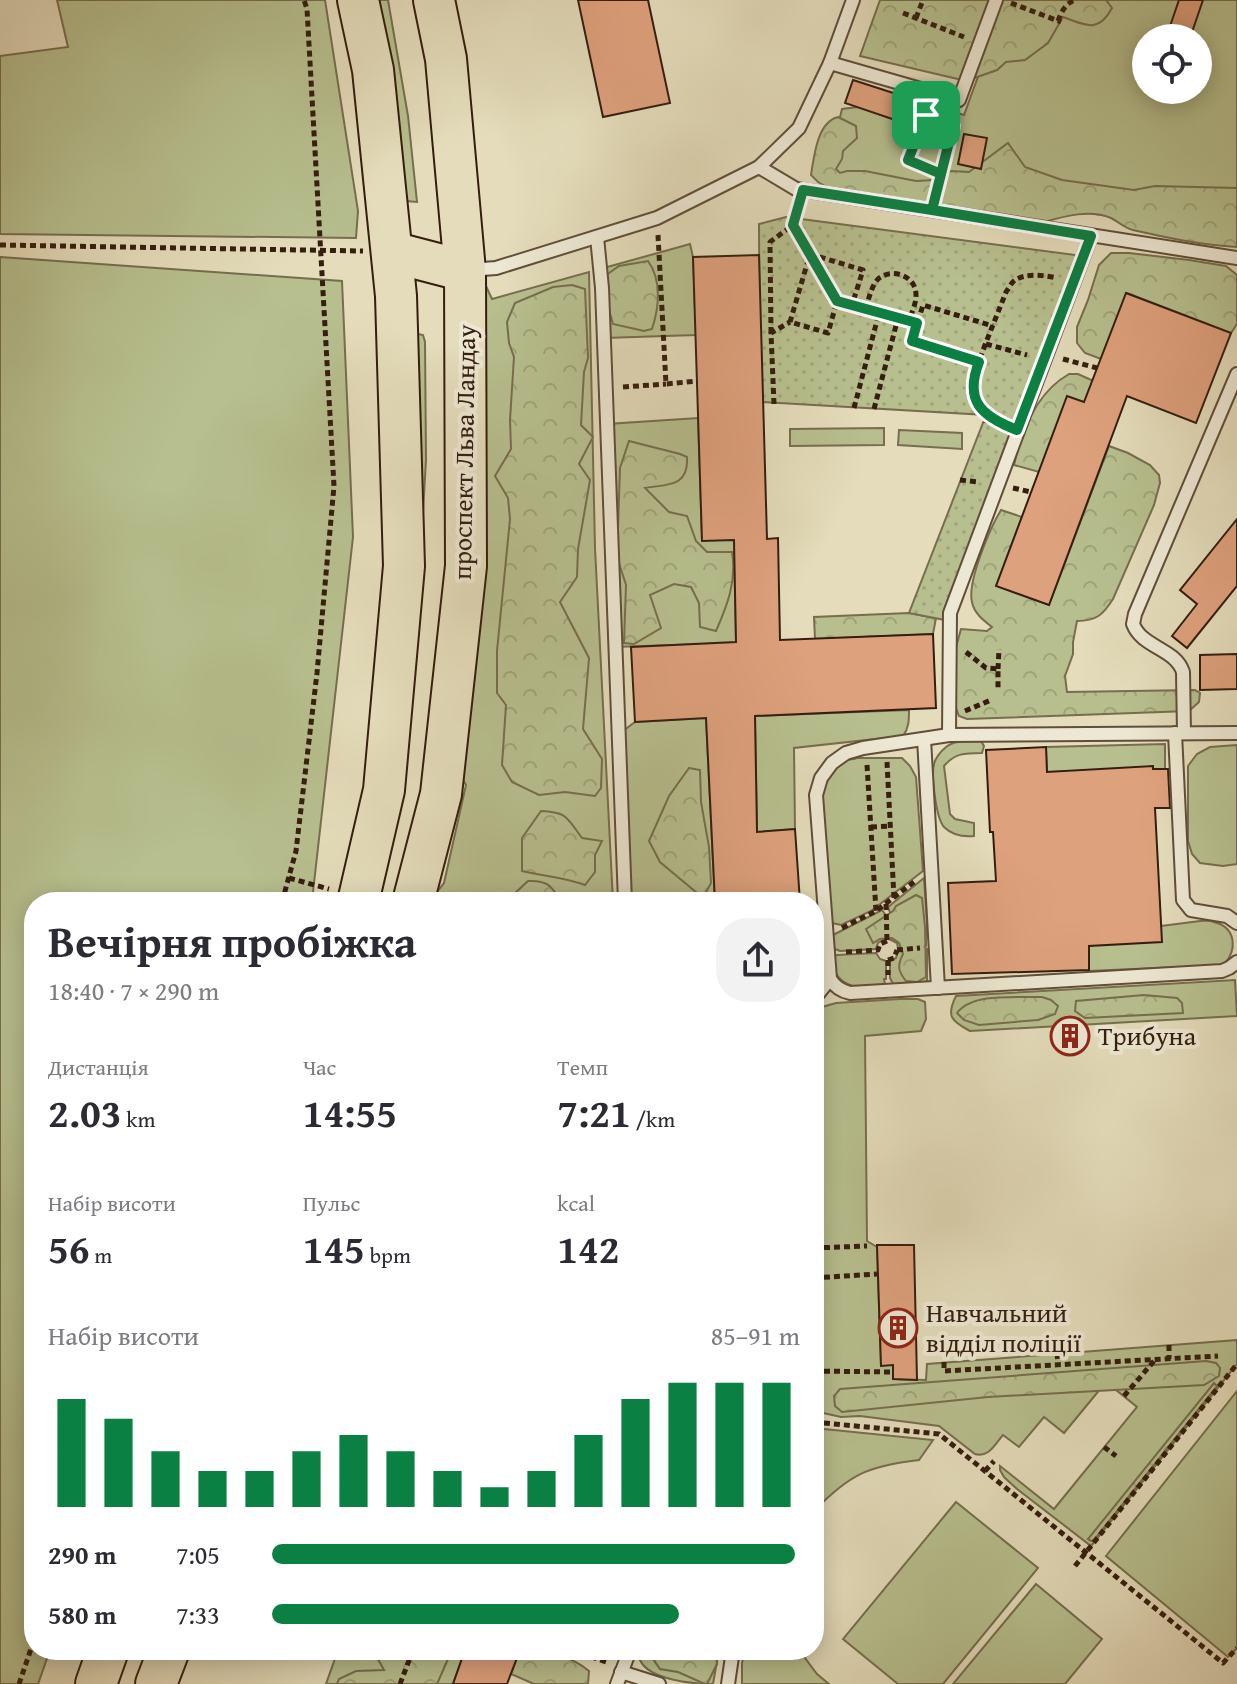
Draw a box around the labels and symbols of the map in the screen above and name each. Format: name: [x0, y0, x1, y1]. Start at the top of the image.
pin: [892, 81, 960, 149]
street label: проспект Льва Ландау: [442, 324, 485, 580]
building icon: Трибуна: [1049, 1015, 1091, 1057]
place label: Трибуна: [1098, 1016, 1197, 1055]
place label: Навчальний відділ поліції: [926, 1293, 1081, 1362]
building icon: Навчальний відділ поліції: [877, 1307, 919, 1349]

